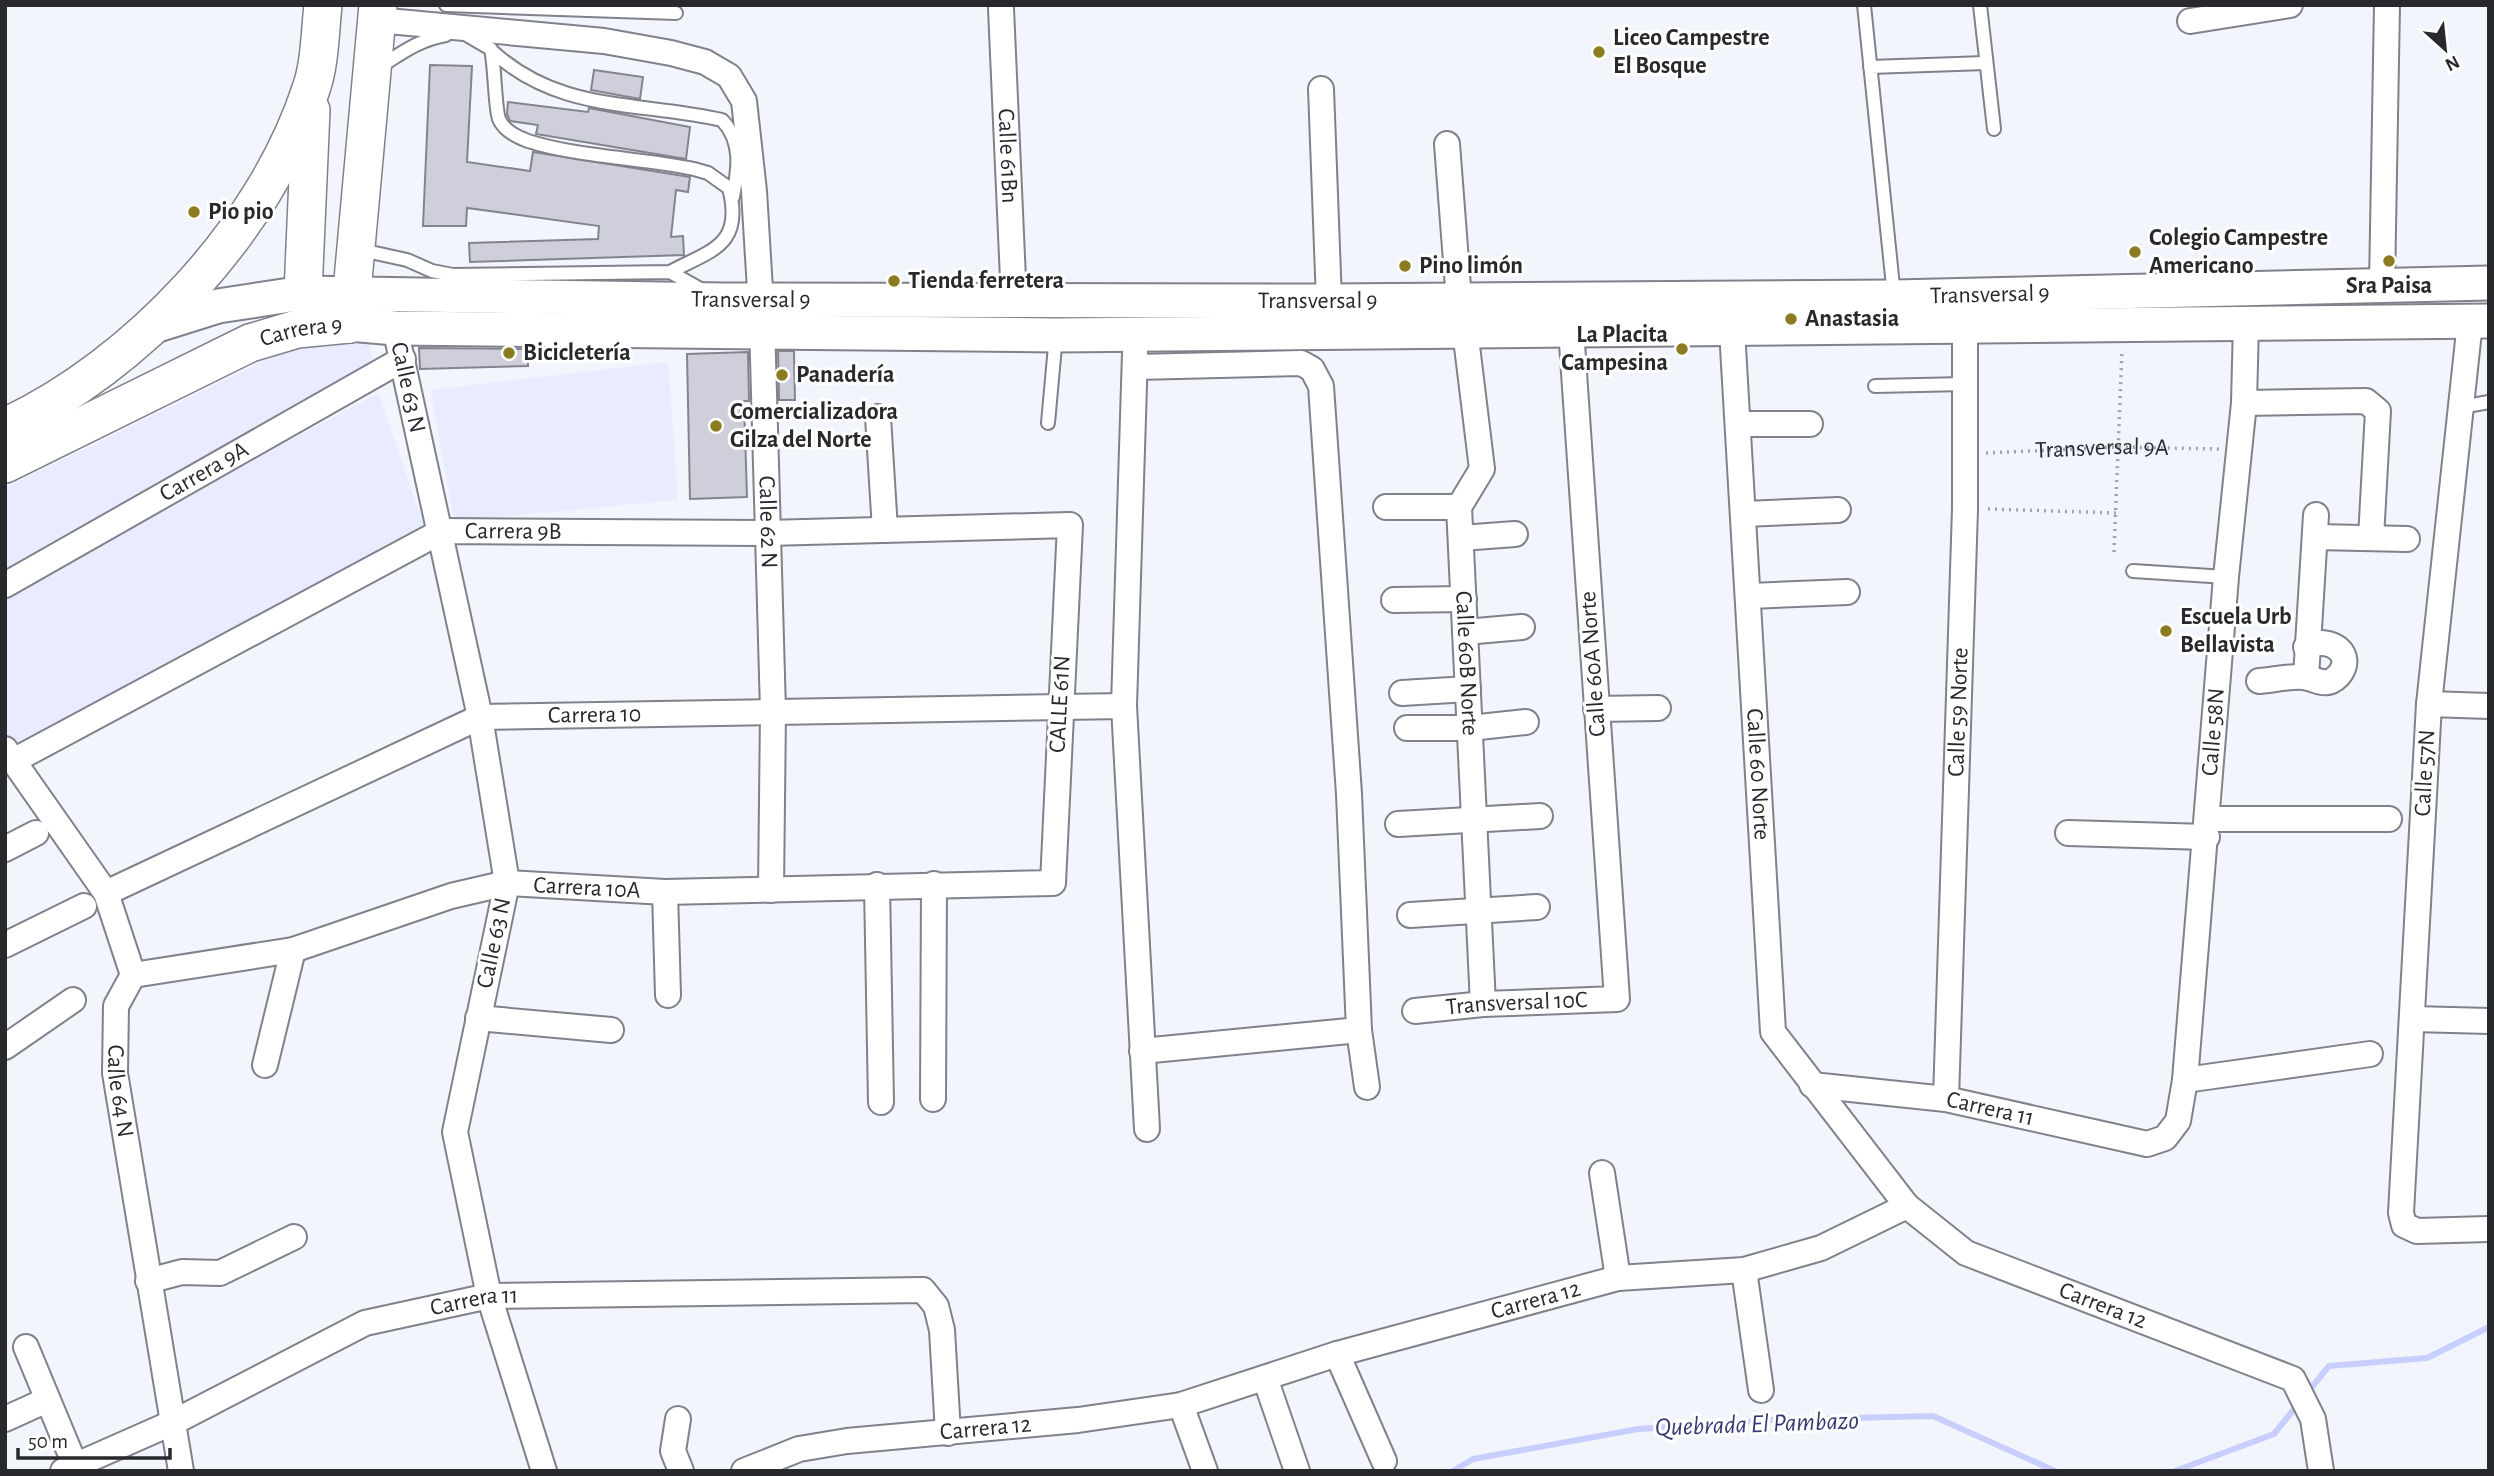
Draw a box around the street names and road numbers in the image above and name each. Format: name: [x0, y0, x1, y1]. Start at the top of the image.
street label: Calle 61Bn: [993, 108, 1022, 204]
street label: Transversal 9: [1930, 281, 2050, 308]
street label: Transversal 9: [691, 287, 811, 312]
street label: Transversal 9: [1258, 289, 1378, 313]
street label: Carrera 9: [257, 313, 344, 351]
street label: Calle 63 N: [386, 340, 430, 435]
street label: Transversal 9A: [2035, 435, 2169, 463]
street label: Carrera 9A: [156, 437, 253, 506]
street label: Calle 62 N: [754, 475, 781, 569]
street label: Carrera 9B: [465, 519, 562, 544]
street label: Calle 60B Norte: [1451, 590, 1482, 736]
street label: Calle 60A Norte: [1576, 590, 1610, 738]
street label: Calle 59 Norte: [1944, 647, 1973, 777]
street label: CALLE 61N: [1045, 655, 1075, 753]
street label: Calle 58N: [2198, 687, 2229, 777]
street label: Carrera 10: [548, 702, 642, 728]
street label: Calle 60 Norte: [1742, 708, 1774, 841]
street label: Calle 57N: [2411, 729, 2439, 817]
street label: Carrera 10A: [533, 873, 641, 903]
street label: Calle 63 N: [473, 896, 515, 990]
street label: Transversal 10C: [1445, 988, 1588, 1020]
street label: Calle 64 N: [103, 1044, 138, 1139]
street label: Carrera 11: [1944, 1087, 2036, 1130]
street label: Carrera 12: [1488, 1277, 1583, 1324]
street label: Carrera 12: [2056, 1278, 2150, 1333]
street label: Carrera 11: [428, 1284, 518, 1320]
street label: Carrera 12: [939, 1412, 1032, 1445]

